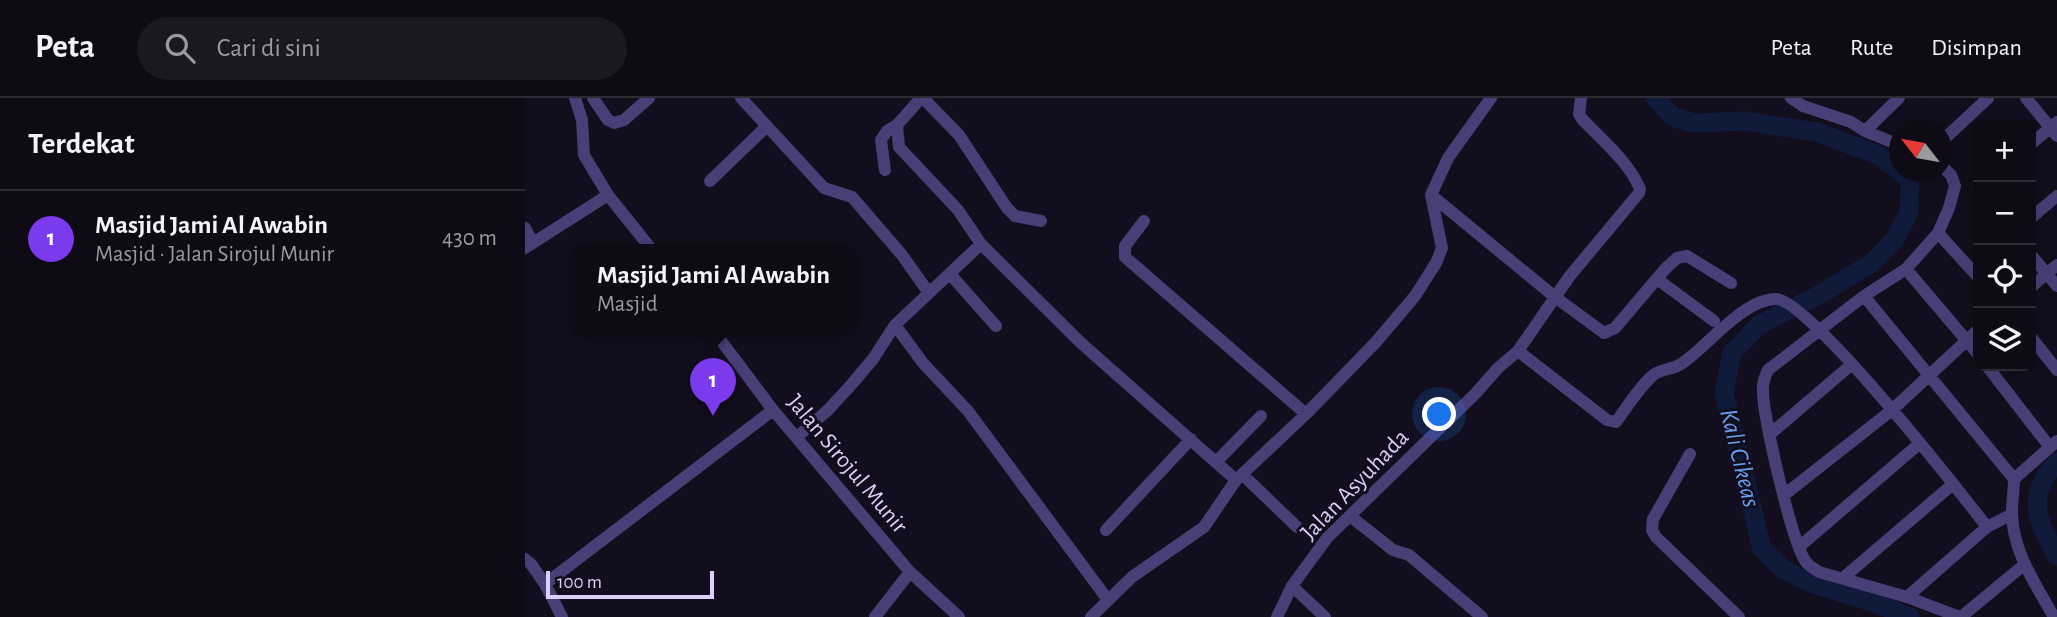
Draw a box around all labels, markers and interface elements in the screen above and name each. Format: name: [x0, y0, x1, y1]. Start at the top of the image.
search box: [137, 17, 627, 80]
icon: search: [161, 29, 199, 67]
text: Peta: [35, 31, 95, 64]
text: Cari di sini: [217, 35, 321, 61]
text: Peta: [1771, 36, 1812, 60]
text: Rute: [1850, 36, 1893, 60]
text: Disimpan: [1931, 36, 2022, 60]
north arrow: [1889, 119, 1952, 182]
map controls: [1973, 119, 2036, 371]
button: +: [1973, 119, 2036, 182]
text: Terdekat: [28, 129, 135, 159]
button: −: [1973, 182, 2036, 245]
text: Masjid Jami Al Awabin: [95, 212, 328, 238]
text: 1: [47, 227, 55, 250]
text: 430 m: [442, 227, 497, 250]
text: Masjid · Jalan Sirojul Munir: [95, 243, 334, 266]
popup: [570, 244, 857, 335]
button: locate: [1973, 245, 2036, 308]
text: Masjid Jami Al Awabin: [597, 262, 830, 288]
text: Masjid: [597, 293, 658, 316]
button: layers: [1973, 308, 2036, 371]
pin: 1: [690, 358, 736, 416]
street label: Jalan Sirojul Munir: [782, 390, 912, 538]
your location: [1422, 397, 1456, 431]
water label: Kali Cikeas: [1715, 406, 1765, 510]
street label: Jalan Asyuhada: [1297, 425, 1413, 545]
scale bar: [546, 568, 714, 600]
text: 100 m: [557, 573, 602, 592]

